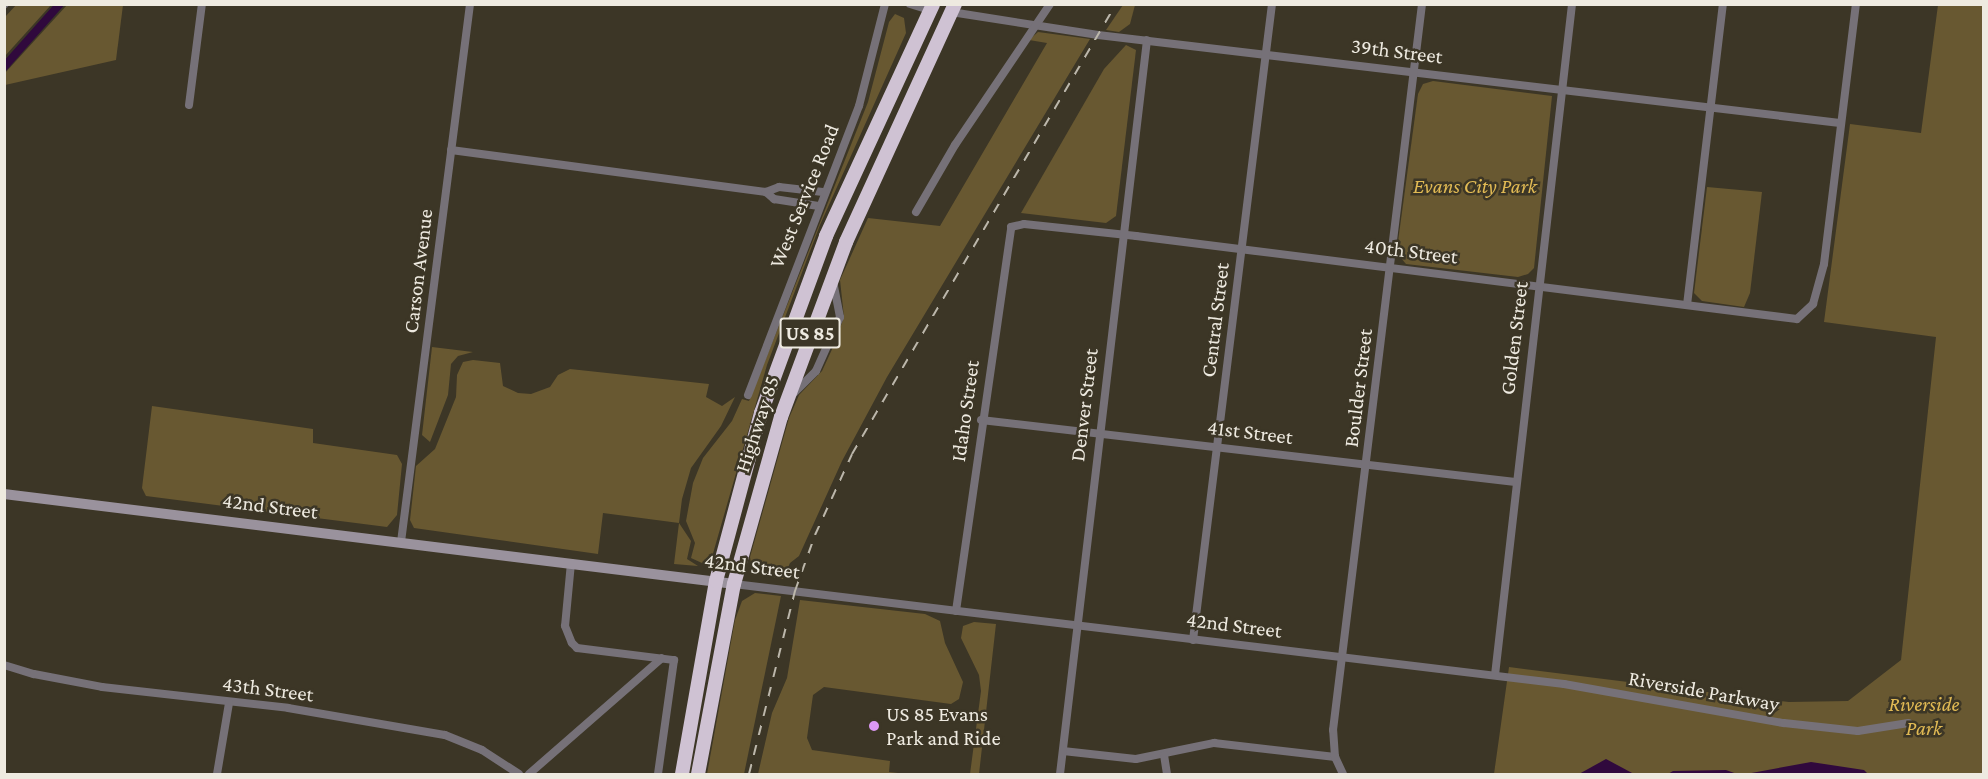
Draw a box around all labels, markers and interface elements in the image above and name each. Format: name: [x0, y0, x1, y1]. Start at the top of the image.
street label: 39th Street: [1350, 33, 1444, 69]
street label: West Service Road: [764, 120, 844, 272]
park label: Evans City Park: [1413, 173, 1537, 199]
street label: Carson Avenue: [398, 207, 438, 335]
street label: 40th Street: [1363, 233, 1459, 269]
street label: Central Street: [1195, 261, 1235, 379]
street label: Golden Street: [1495, 280, 1533, 396]
road number: US 85: [778, 316, 842, 350]
street label: Boulder Street: [1338, 327, 1378, 449]
street label: Denver Street: [1065, 347, 1103, 463]
street label: Idaho Street: [945, 359, 985, 463]
street label: Highway 85: [730, 373, 784, 475]
street label: 41st Street: [1206, 414, 1294, 450]
street label: 42nd Street: [221, 488, 319, 524]
street label: 42nd Street: [703, 548, 801, 584]
street label: 42nd Street: [1185, 607, 1283, 643]
street label: Riverside Parkway: [1627, 665, 1781, 717]
street label: 43th Street: [221, 671, 315, 707]
park label: Riverside Park: [1888, 691, 1960, 741]
place label: US 85 Evans Park and Ride: [886, 701, 1001, 751]
marker: US 85 Evans Park and Ride: [867, 719, 881, 733]

